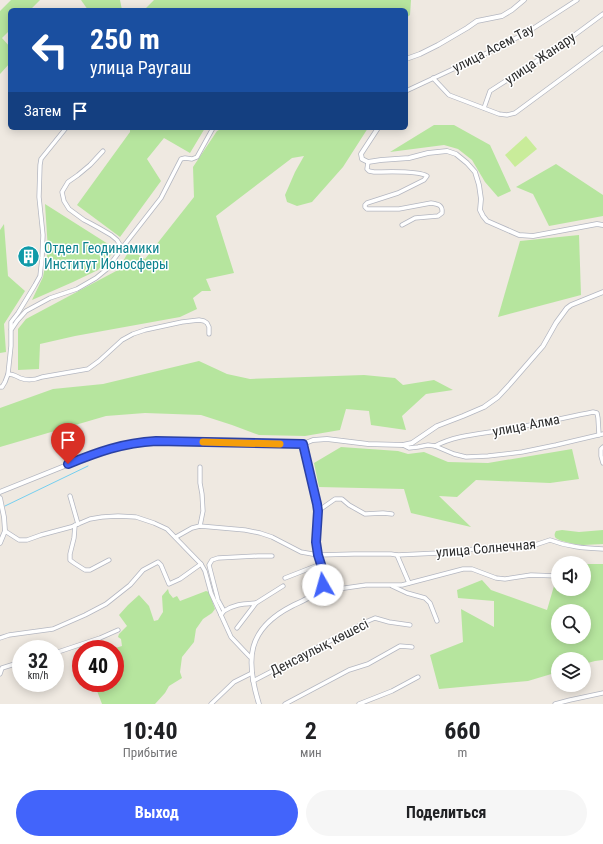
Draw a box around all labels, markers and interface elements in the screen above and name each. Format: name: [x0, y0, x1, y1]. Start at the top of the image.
street label: улица Асем Тау: [450, 21, 536, 75]
text: 250 m: [90, 23, 160, 56]
icon: left: [24, 24, 76, 76]
street label: улица Жанару: [502, 29, 578, 87]
text: улица Раугаш: [90, 57, 192, 78]
icon: arrive: [69, 100, 91, 122]
text: Затем: [24, 102, 61, 120]
place label: Отдел Геодинамики Институт Ионосферы: [44, 240, 169, 272]
building icon: Отдел Геодинамики Институт Ионосферы: [16, 243, 42, 269]
street label: улица Алма: [491, 411, 561, 439]
pin: [51, 423, 85, 464]
icon: arrive: [57, 429, 79, 451]
street label: улица Солнечная: [435, 536, 537, 560]
map controls: [551, 556, 591, 692]
button: sound: [551, 556, 591, 596]
position arrow: [302, 564, 344, 606]
button: search: [551, 604, 591, 644]
street label: Денсаулық көшесі: [267, 615, 371, 679]
speed limit sign: 40: [72, 640, 124, 692]
text: 32: [28, 649, 48, 673]
button: layers: [551, 652, 591, 692]
text: km/h: [28, 670, 48, 681]
text: 10:40: [122, 717, 178, 745]
text: 2: [305, 717, 317, 745]
text: 660: [444, 717, 481, 745]
text: Прибытие: [123, 745, 177, 760]
text: мин: [300, 745, 322, 760]
text: m: [457, 745, 467, 760]
button: Выход: [16, 790, 298, 836]
button: Поделиться: [306, 790, 587, 836]

